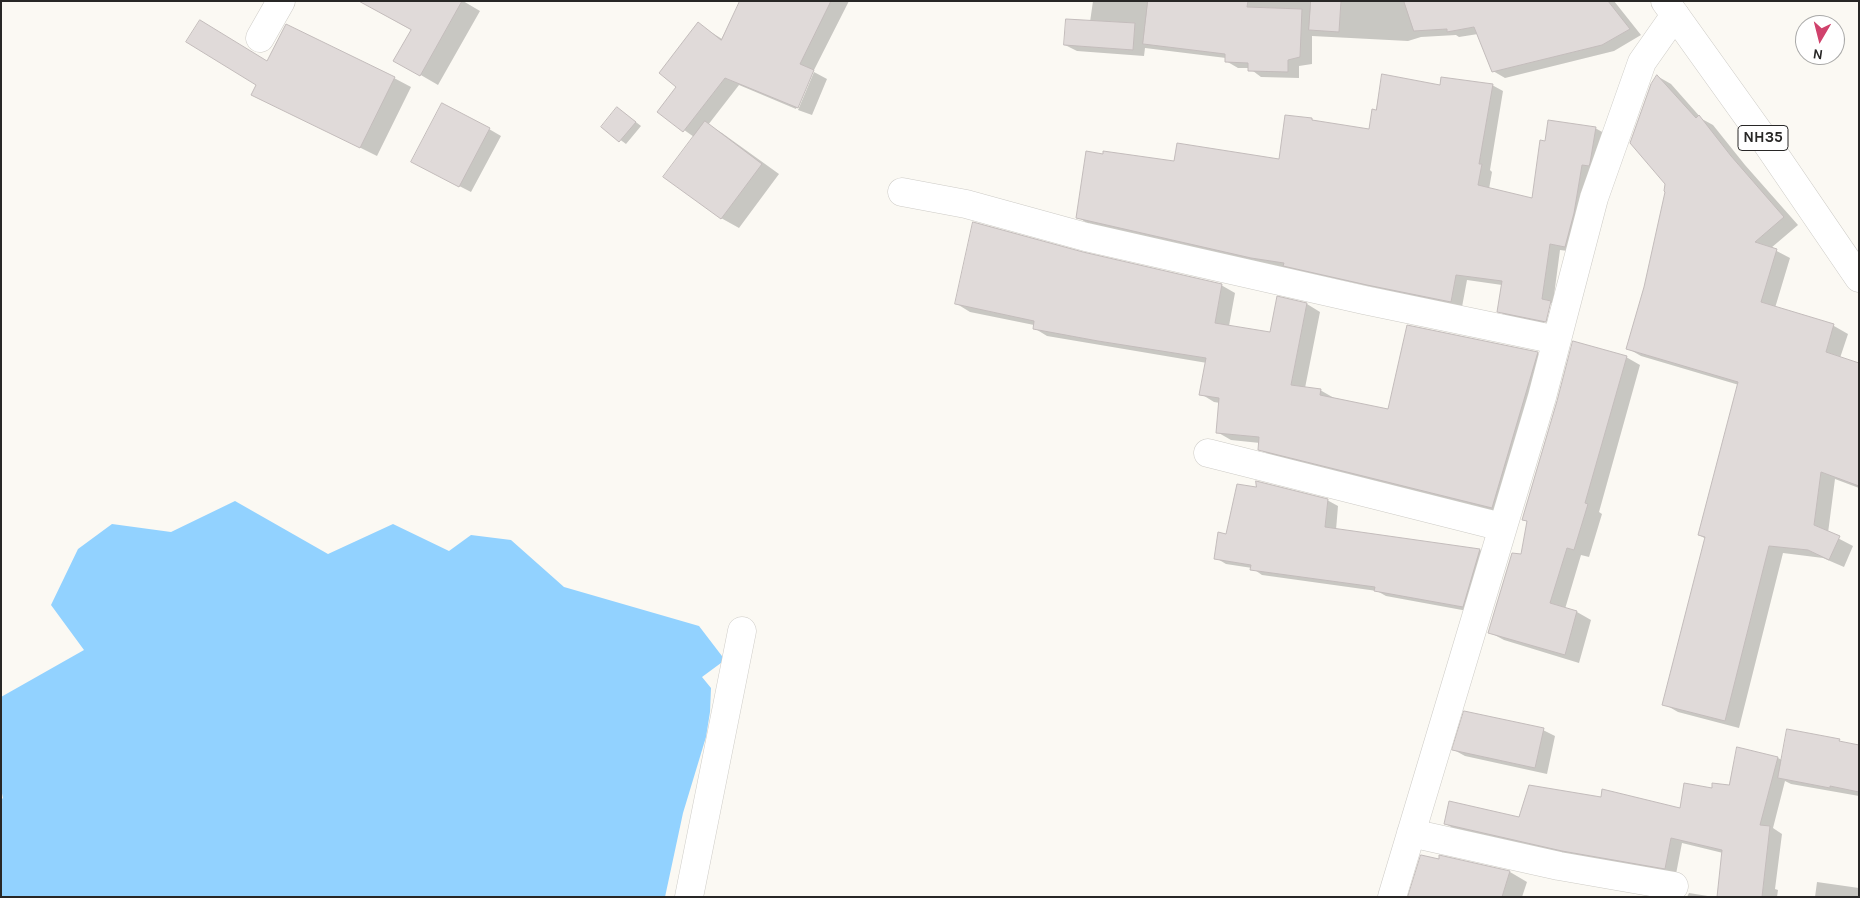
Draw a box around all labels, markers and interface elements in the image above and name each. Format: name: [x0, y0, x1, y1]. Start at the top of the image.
north arrow: [1795, 15, 1845, 65]
text: N: [1812, 45, 1824, 63]
road number: NH35: [1738, 126, 1788, 150]

